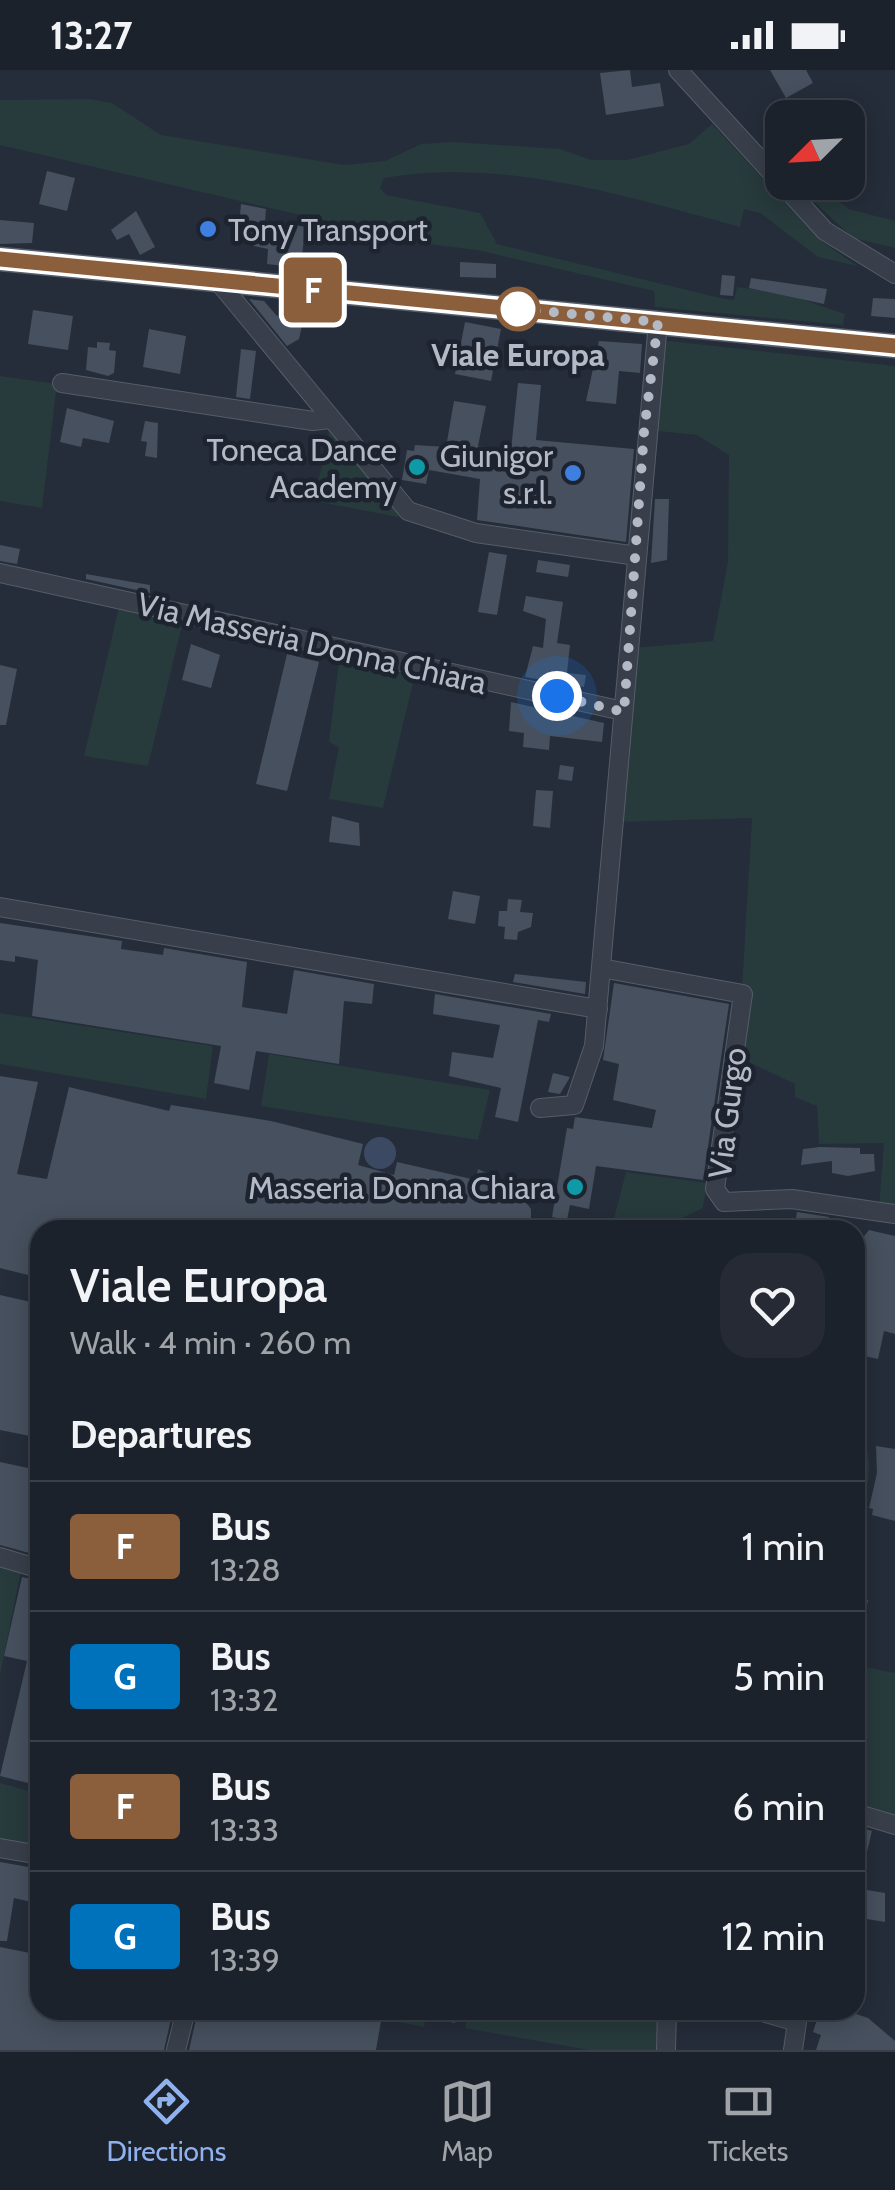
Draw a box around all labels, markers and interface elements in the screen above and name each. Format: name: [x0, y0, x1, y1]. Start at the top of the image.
text: 13:27: [50, 12, 132, 59]
north arrow: [765, 100, 865, 200]
map controls: [765, 100, 865, 200]
place label: Tony Transport: [228, 210, 428, 249]
marker: Tony Transport: [197, 218, 219, 240]
line badge: F: [280, 258, 346, 322]
text: F: [304, 269, 322, 312]
marker: Viale Europa: [497, 288, 539, 330]
place label: Viale Europa: [431, 335, 605, 374]
place label: Toneca Dance Academy: [207, 430, 397, 506]
place label: Giunigor s.r.l.: [440, 436, 554, 512]
marker: Toneca Dance Academy: [406, 456, 428, 478]
marker: Giunigor s.r.l.: [562, 462, 584, 484]
street label: Via Masseria Donna Chiara: [134, 584, 491, 702]
your location: [532, 671, 582, 721]
street label: Via Gurgo: [700, 1045, 754, 1181]
place label: Masseria Donna Chiara: [248, 1168, 556, 1207]
marker: Masseria Donna Chiara: [564, 1176, 586, 1198]
button: heart: [720, 1253, 825, 1358]
text: Viale Europa: [70, 1256, 327, 1314]
text: Walk · 4 min · 260 m: [70, 1323, 351, 1362]
text: Departures: [70, 1411, 252, 1458]
text: Bus: [210, 1503, 271, 1550]
text: 1 min: [741, 1523, 825, 1570]
text: F: [116, 1525, 134, 1568]
text: 13:28: [210, 1550, 281, 1589]
text: Bus: [210, 1633, 271, 1680]
text: 5 min: [733, 1653, 825, 1700]
text: G: [113, 1655, 137, 1698]
text: 13:32: [210, 1680, 278, 1719]
text: Bus: [210, 1763, 271, 1810]
text: 6 min: [732, 1783, 825, 1830]
text: F: [116, 1785, 134, 1828]
text: 13:33: [210, 1810, 279, 1849]
text: Bus: [210, 1893, 271, 1940]
text: 12 min: [722, 1913, 825, 1960]
text: G: [113, 1915, 137, 1958]
text: 13:39: [210, 1940, 280, 1979]
tab: Directions: [107, 2074, 226, 2168]
tab: Map: [440, 2074, 495, 2168]
tab: Tickets: [708, 2074, 788, 2168]

